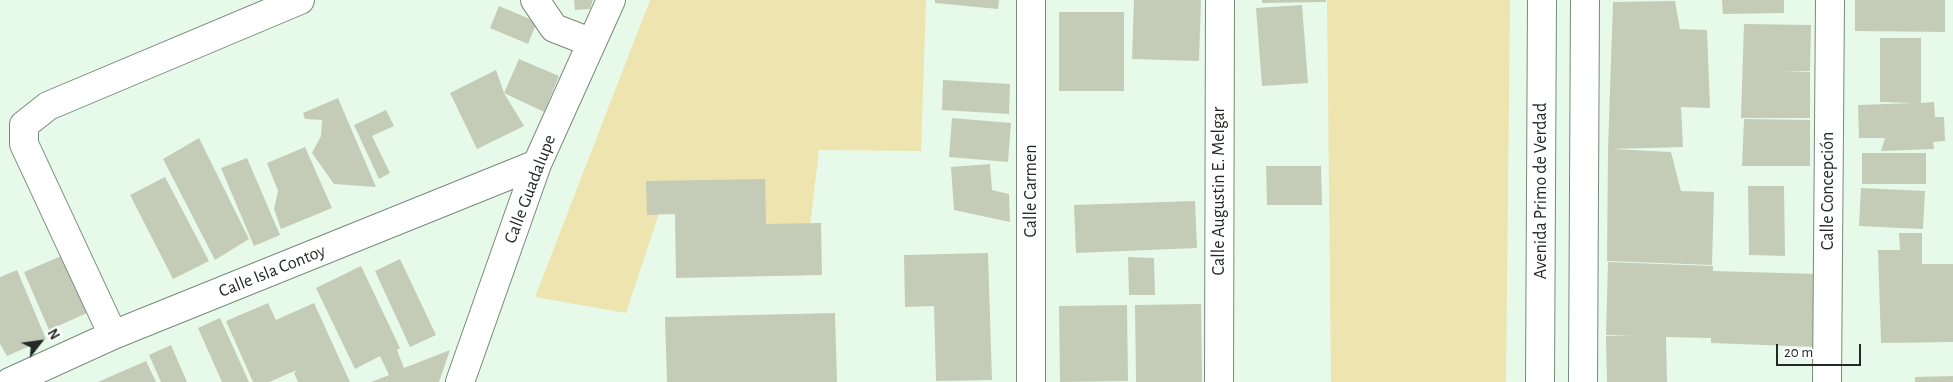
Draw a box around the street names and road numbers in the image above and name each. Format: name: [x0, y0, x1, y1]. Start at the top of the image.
street label: Avenida Primo de Verdad: [1530, 103, 1552, 279]
street label: Calle Augustin E. Melgar: [1208, 107, 1230, 275]
street label: Calle Guadalupe: [499, 132, 561, 246]
street label: Calle Concepción: [1817, 132, 1839, 250]
street label: Calle Carmen: [1020, 144, 1042, 238]
street label: Calle Isla Contoy: [215, 240, 329, 302]

